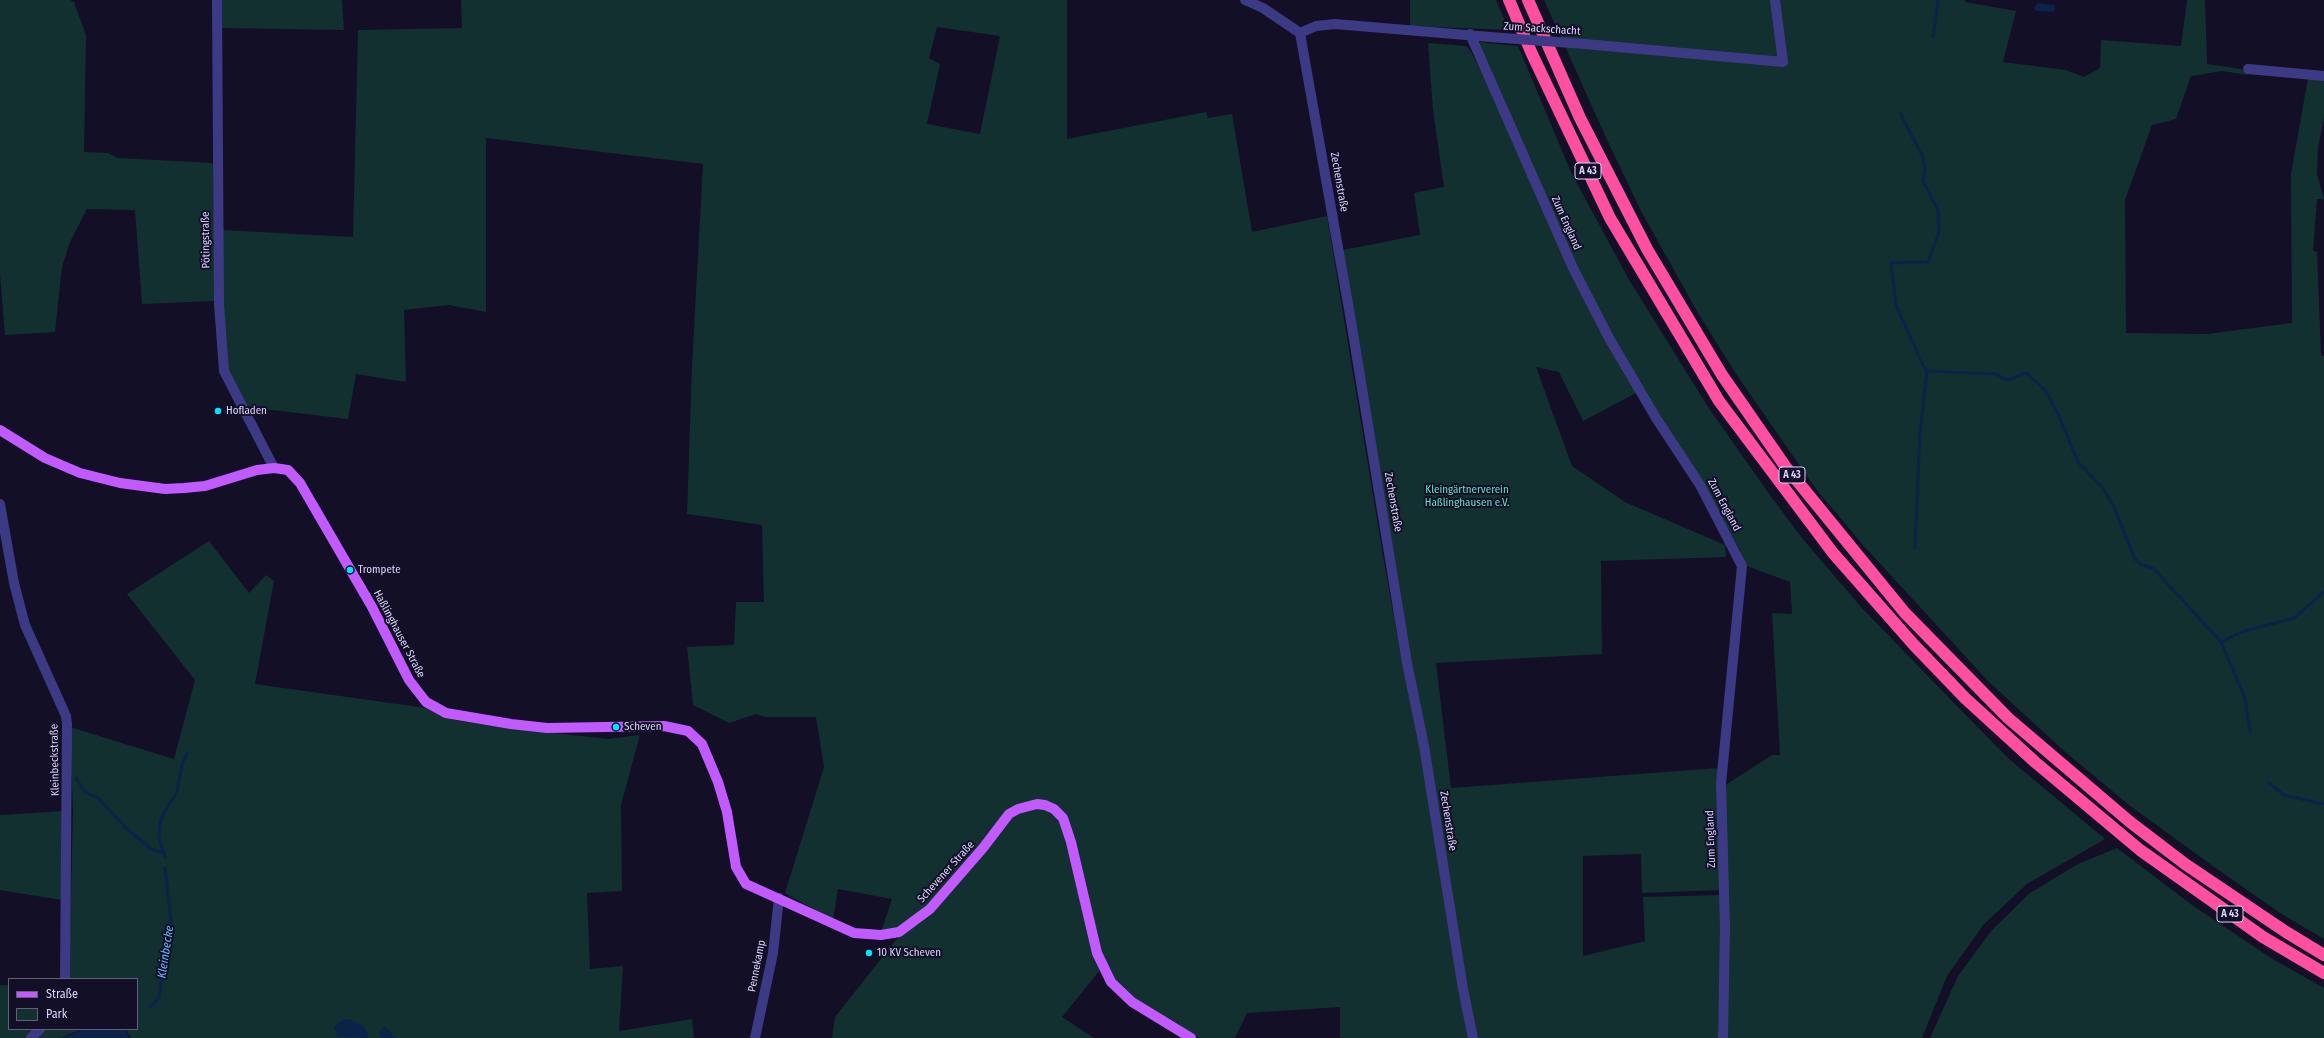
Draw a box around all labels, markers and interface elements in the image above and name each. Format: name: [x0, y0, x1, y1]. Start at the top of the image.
street label: Zum Sackschacht: [1503, 20, 1581, 38]
street label: Zechenstraße: [1327, 151, 1351, 213]
road number: A 43: [1575, 163, 1601, 179]
street label: Zum England: [1548, 194, 1584, 252]
street label: Pötingstraße: [199, 211, 213, 269]
place label: Hofladen: [226, 404, 267, 418]
marker: Hofladen: [213, 406, 223, 416]
road number: A 43: [1779, 467, 1805, 483]
street label: Zechenstraße: [1381, 471, 1405, 533]
street label: Zum England: [1705, 476, 1743, 534]
park label: Kleingärtnerverein Haßlinghausen e.V.: [1425, 483, 1509, 509]
place label: Trompete: [358, 563, 401, 577]
marker: Trompete: [345, 565, 355, 575]
street label: Haßlinghauser Straße: [370, 588, 428, 680]
place label: Scheven: [624, 720, 661, 734]
marker: Scheven: [611, 722, 621, 732]
street label: Kleinbeckstraße: [48, 724, 62, 796]
street label: Zechenstraße: [1437, 790, 1459, 852]
street label: Zum England: [1703, 810, 1719, 868]
street label: Schevener Straße: [915, 838, 977, 906]
road number: A 43: [2217, 906, 2243, 922]
water label: Kleinbecke: [155, 925, 177, 979]
street label: Pennekamp: [746, 939, 768, 993]
place label: 10 KV Scheven: [877, 946, 941, 960]
marker: 10 KV Scheven: [864, 948, 874, 958]
legend: [8, 978, 138, 1030]
text: Straße: [46, 987, 78, 1001]
text: Park: [46, 1007, 67, 1021]

